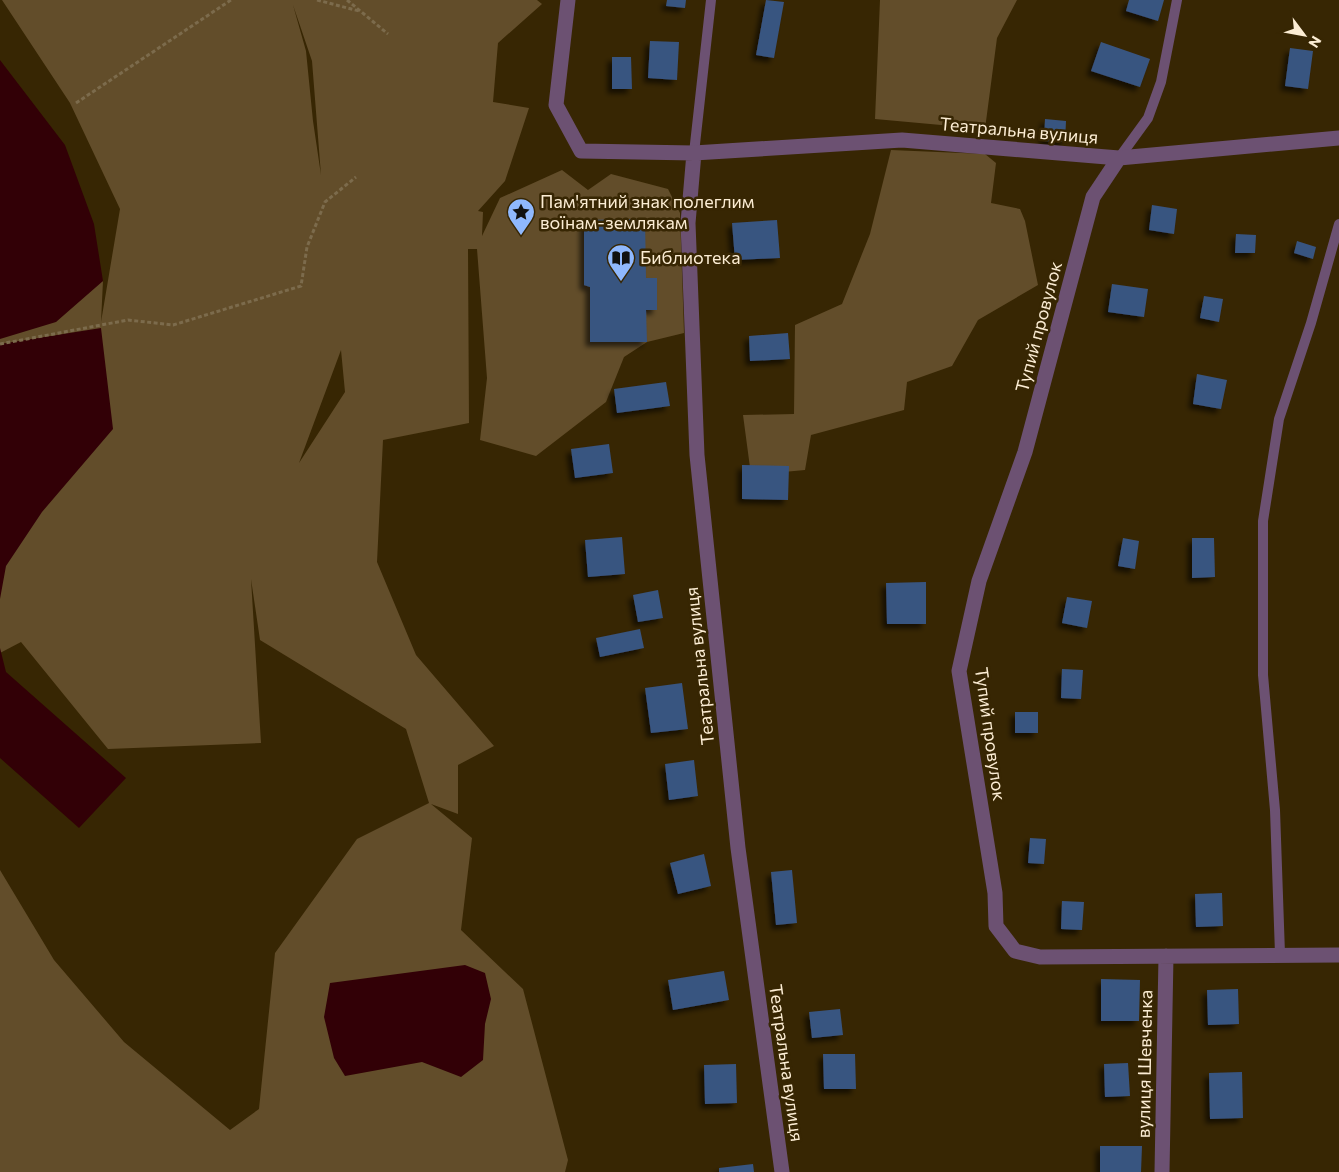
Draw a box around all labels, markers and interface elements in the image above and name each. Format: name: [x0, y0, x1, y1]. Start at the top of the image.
north arrow: [1279, 10, 1329, 60]
text: N: [1305, 33, 1325, 51]
street label: Театральна вулиця: [939, 112, 1099, 148]
place label: Пам'ятний знак полеглим воїнам-землякам: [540, 190, 755, 233]
place icon: Пам'ятний знак полеглим воїнам-землякам: [506, 197, 536, 236]
library icon: Библиотека: [606, 243, 636, 282]
place label: Библиотека: [640, 246, 741, 268]
street label: Тупий провулок: [1010, 259, 1066, 395]
street label: Театральна вулиця: [680, 586, 718, 746]
street label: Тупий провулок: [971, 666, 1011, 802]
street label: Театральна вулиця: [765, 983, 809, 1143]
street label: вулиця Шевченка: [1132, 990, 1156, 1138]

